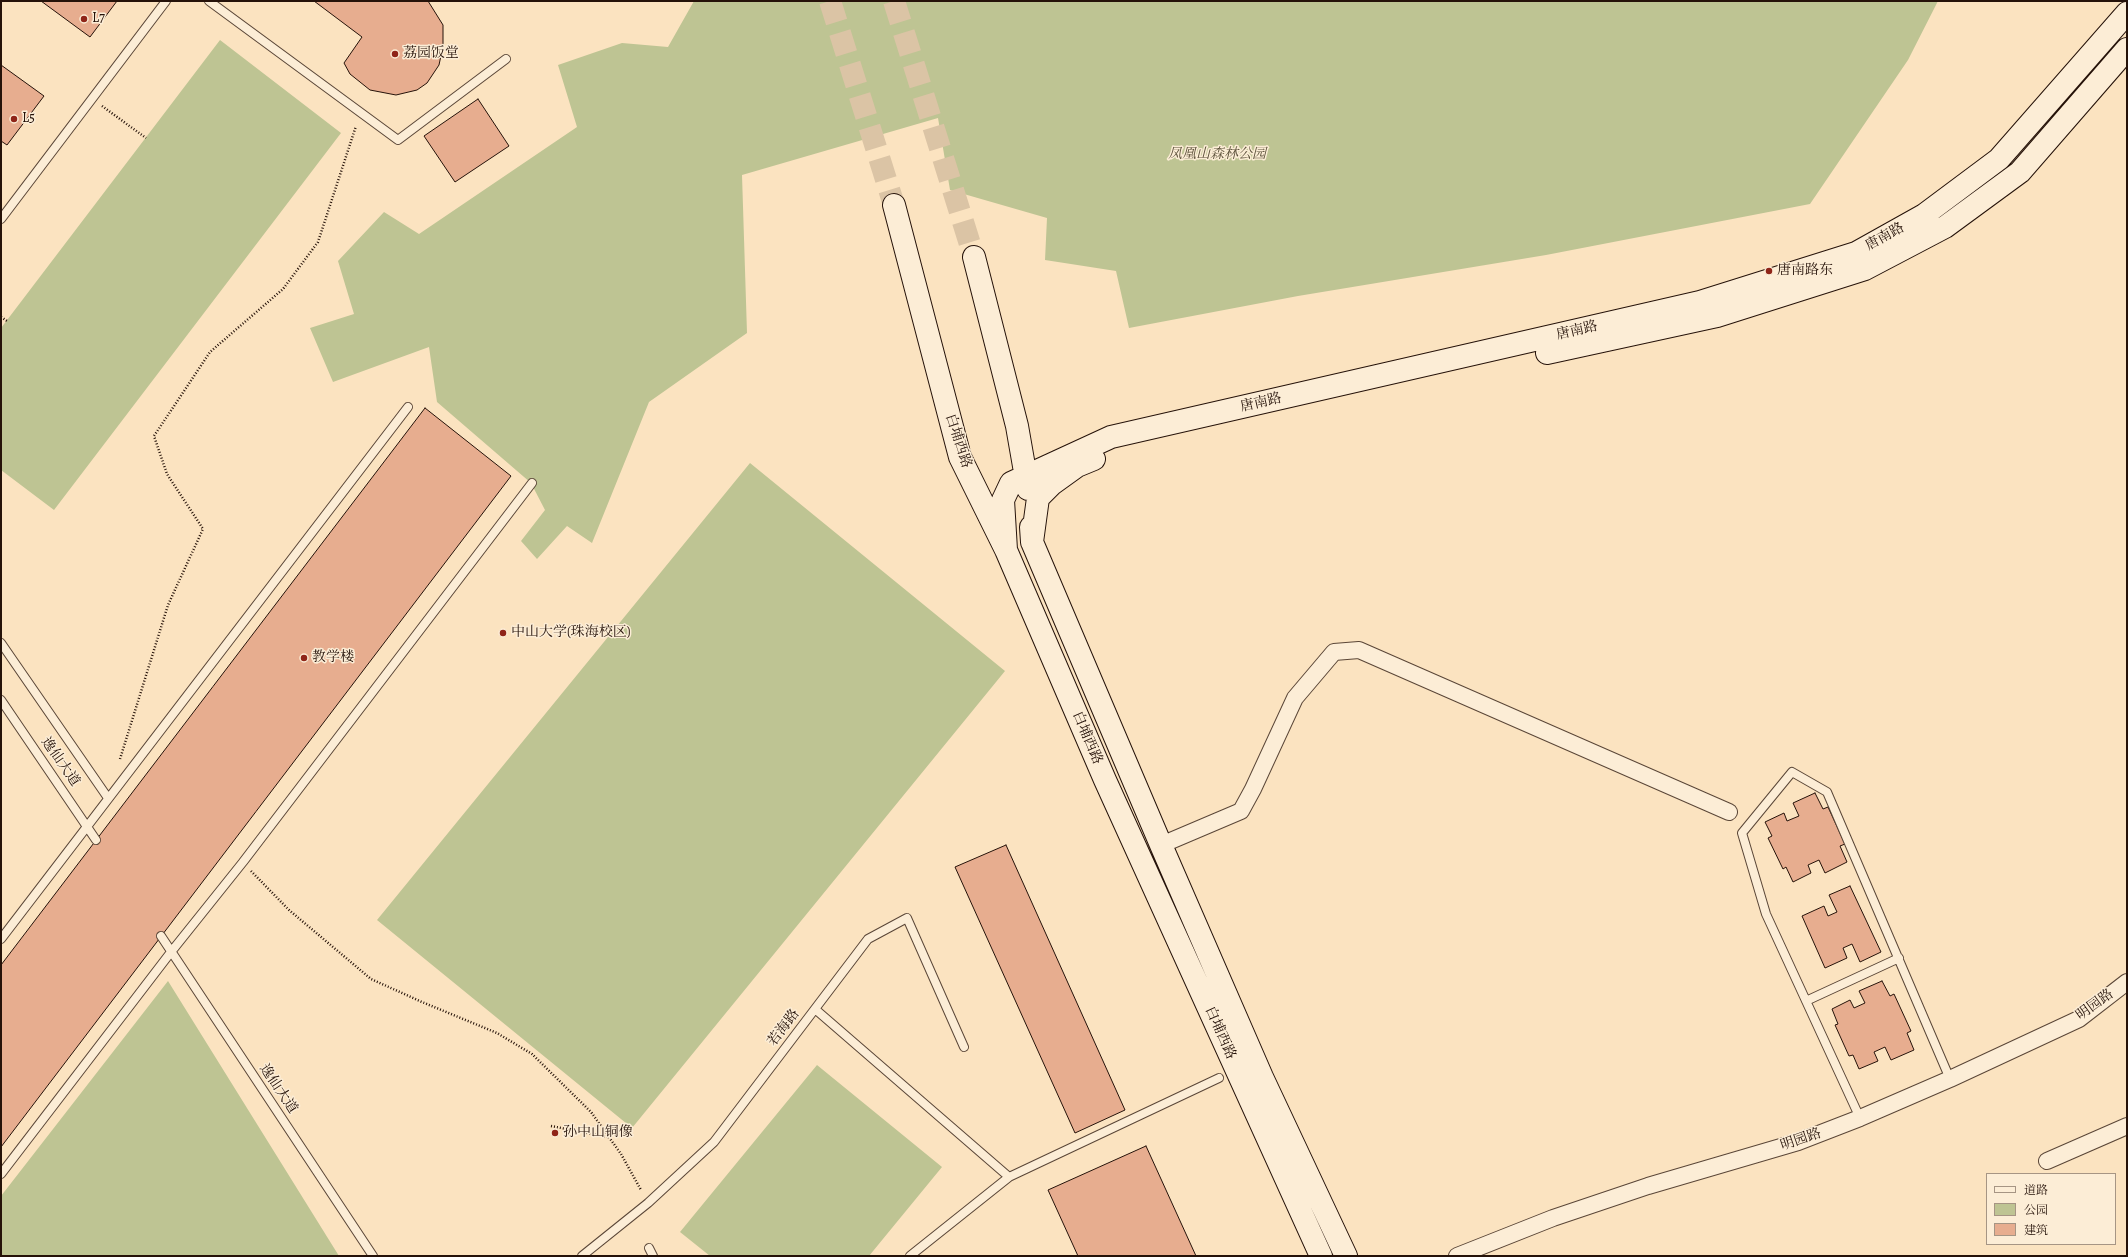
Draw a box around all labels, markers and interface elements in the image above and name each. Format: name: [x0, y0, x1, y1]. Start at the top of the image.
place label: L7: [92, 11, 105, 27]
marker: L7: [79, 14, 89, 24]
place label: 荔园饭堂: [403, 46, 459, 62]
marker: 荔园饭堂: [390, 49, 400, 59]
place label: L5: [22, 111, 35, 127]
marker: L5: [9, 114, 19, 124]
park label: 凤凰山森林公园: [1168, 147, 1266, 163]
street label: 唐南路: [1863, 219, 1907, 255]
place label: 唐南路东: [1777, 263, 1833, 279]
marker: 唐南路东: [1764, 266, 1774, 276]
street label: 唐南路: [1555, 318, 1599, 344]
street label: 唐南路: [1239, 390, 1283, 416]
street label: 白埔西路: [941, 412, 975, 470]
place label: 中山大学(珠海校区): [511, 625, 631, 641]
marker: 中山大学(珠海校区): [498, 628, 508, 638]
place label: 教学楼: [312, 650, 354, 666]
marker: 教学楼: [299, 653, 309, 663]
street label: 白埔西路: [1068, 709, 1106, 767]
street label: 逸仙大道: [37, 734, 83, 790]
street label: 明园路: [2073, 986, 2117, 1024]
street label: 白埔西路: [1201, 1004, 1239, 1062]
street label: 若海路: [765, 1006, 803, 1050]
street label: 逸仙大道: [255, 1061, 301, 1117]
place label: 孙中山铜像: [563, 1125, 633, 1141]
street label: 明园路: [1778, 1125, 1824, 1155]
marker: 孙中山铜像: [550, 1128, 560, 1138]
legend: [1986, 1173, 2116, 1245]
text: 道路: [2024, 1182, 2048, 1198]
text: 公园: [2024, 1202, 2048, 1218]
text: 建筑: [2024, 1222, 2048, 1238]

